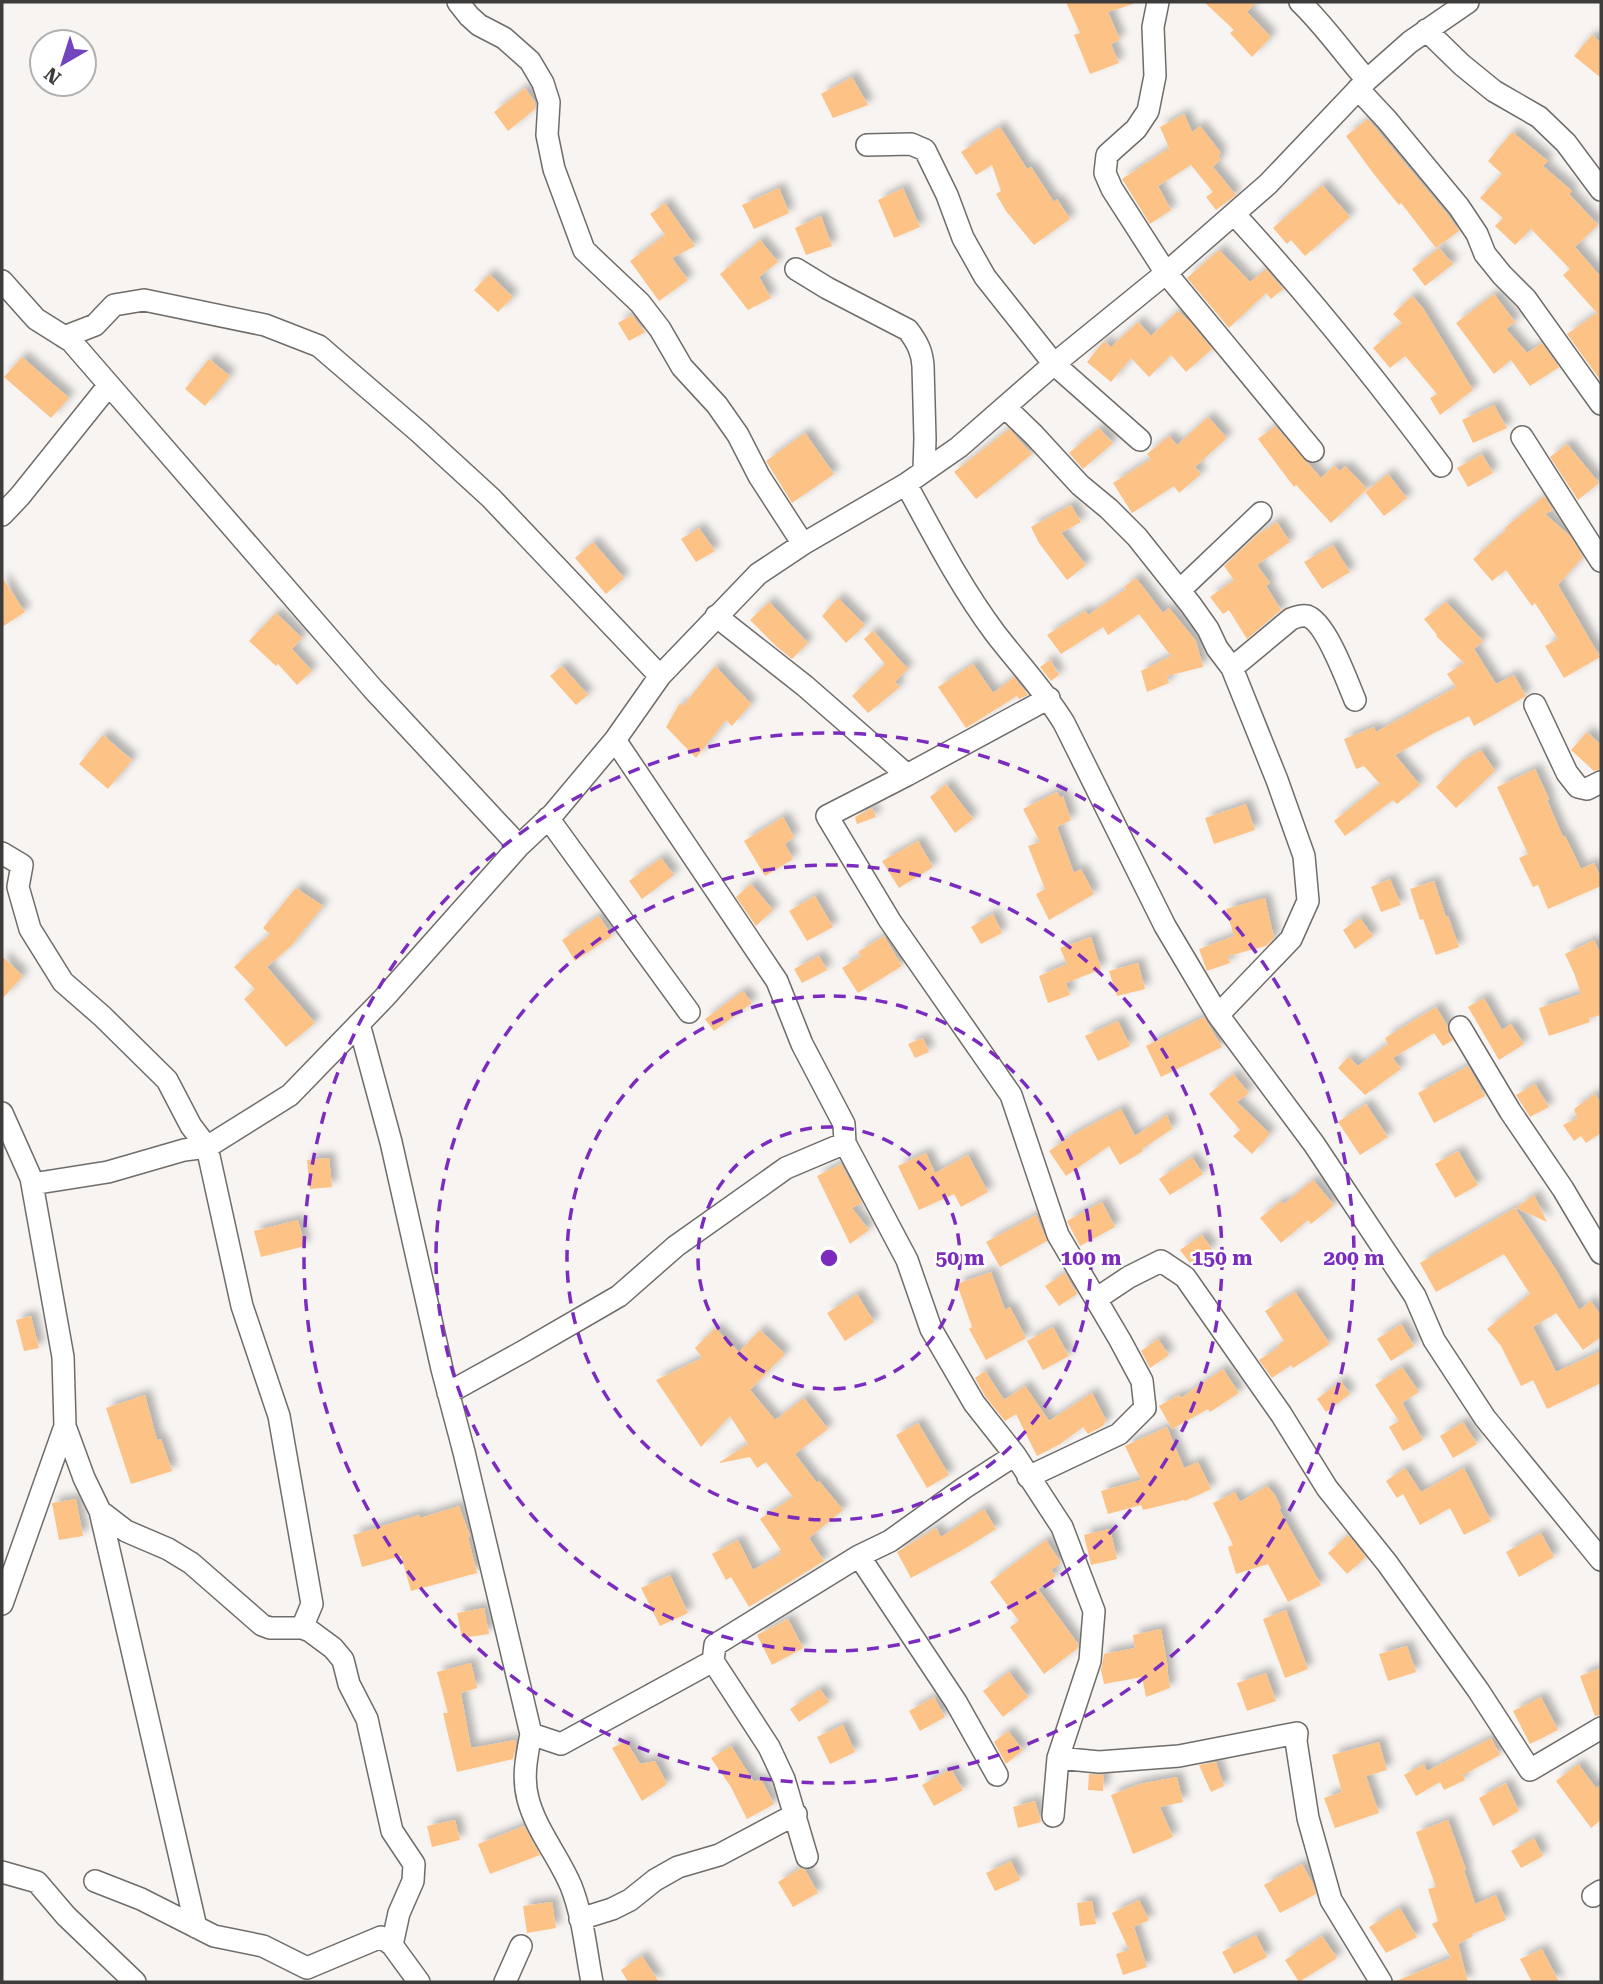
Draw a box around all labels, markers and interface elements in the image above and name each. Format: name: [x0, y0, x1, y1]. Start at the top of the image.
north arrow: [28, 28, 98, 98]
text: N: [39, 62, 66, 89]
centre of rings: [817, 1246, 841, 1270]
text: 50 m: [935, 1246, 985, 1270]
text: 100 m: [1061, 1246, 1121, 1270]
text: 150 m: [1192, 1246, 1252, 1270]
text: 200 m: [1324, 1246, 1384, 1270]

